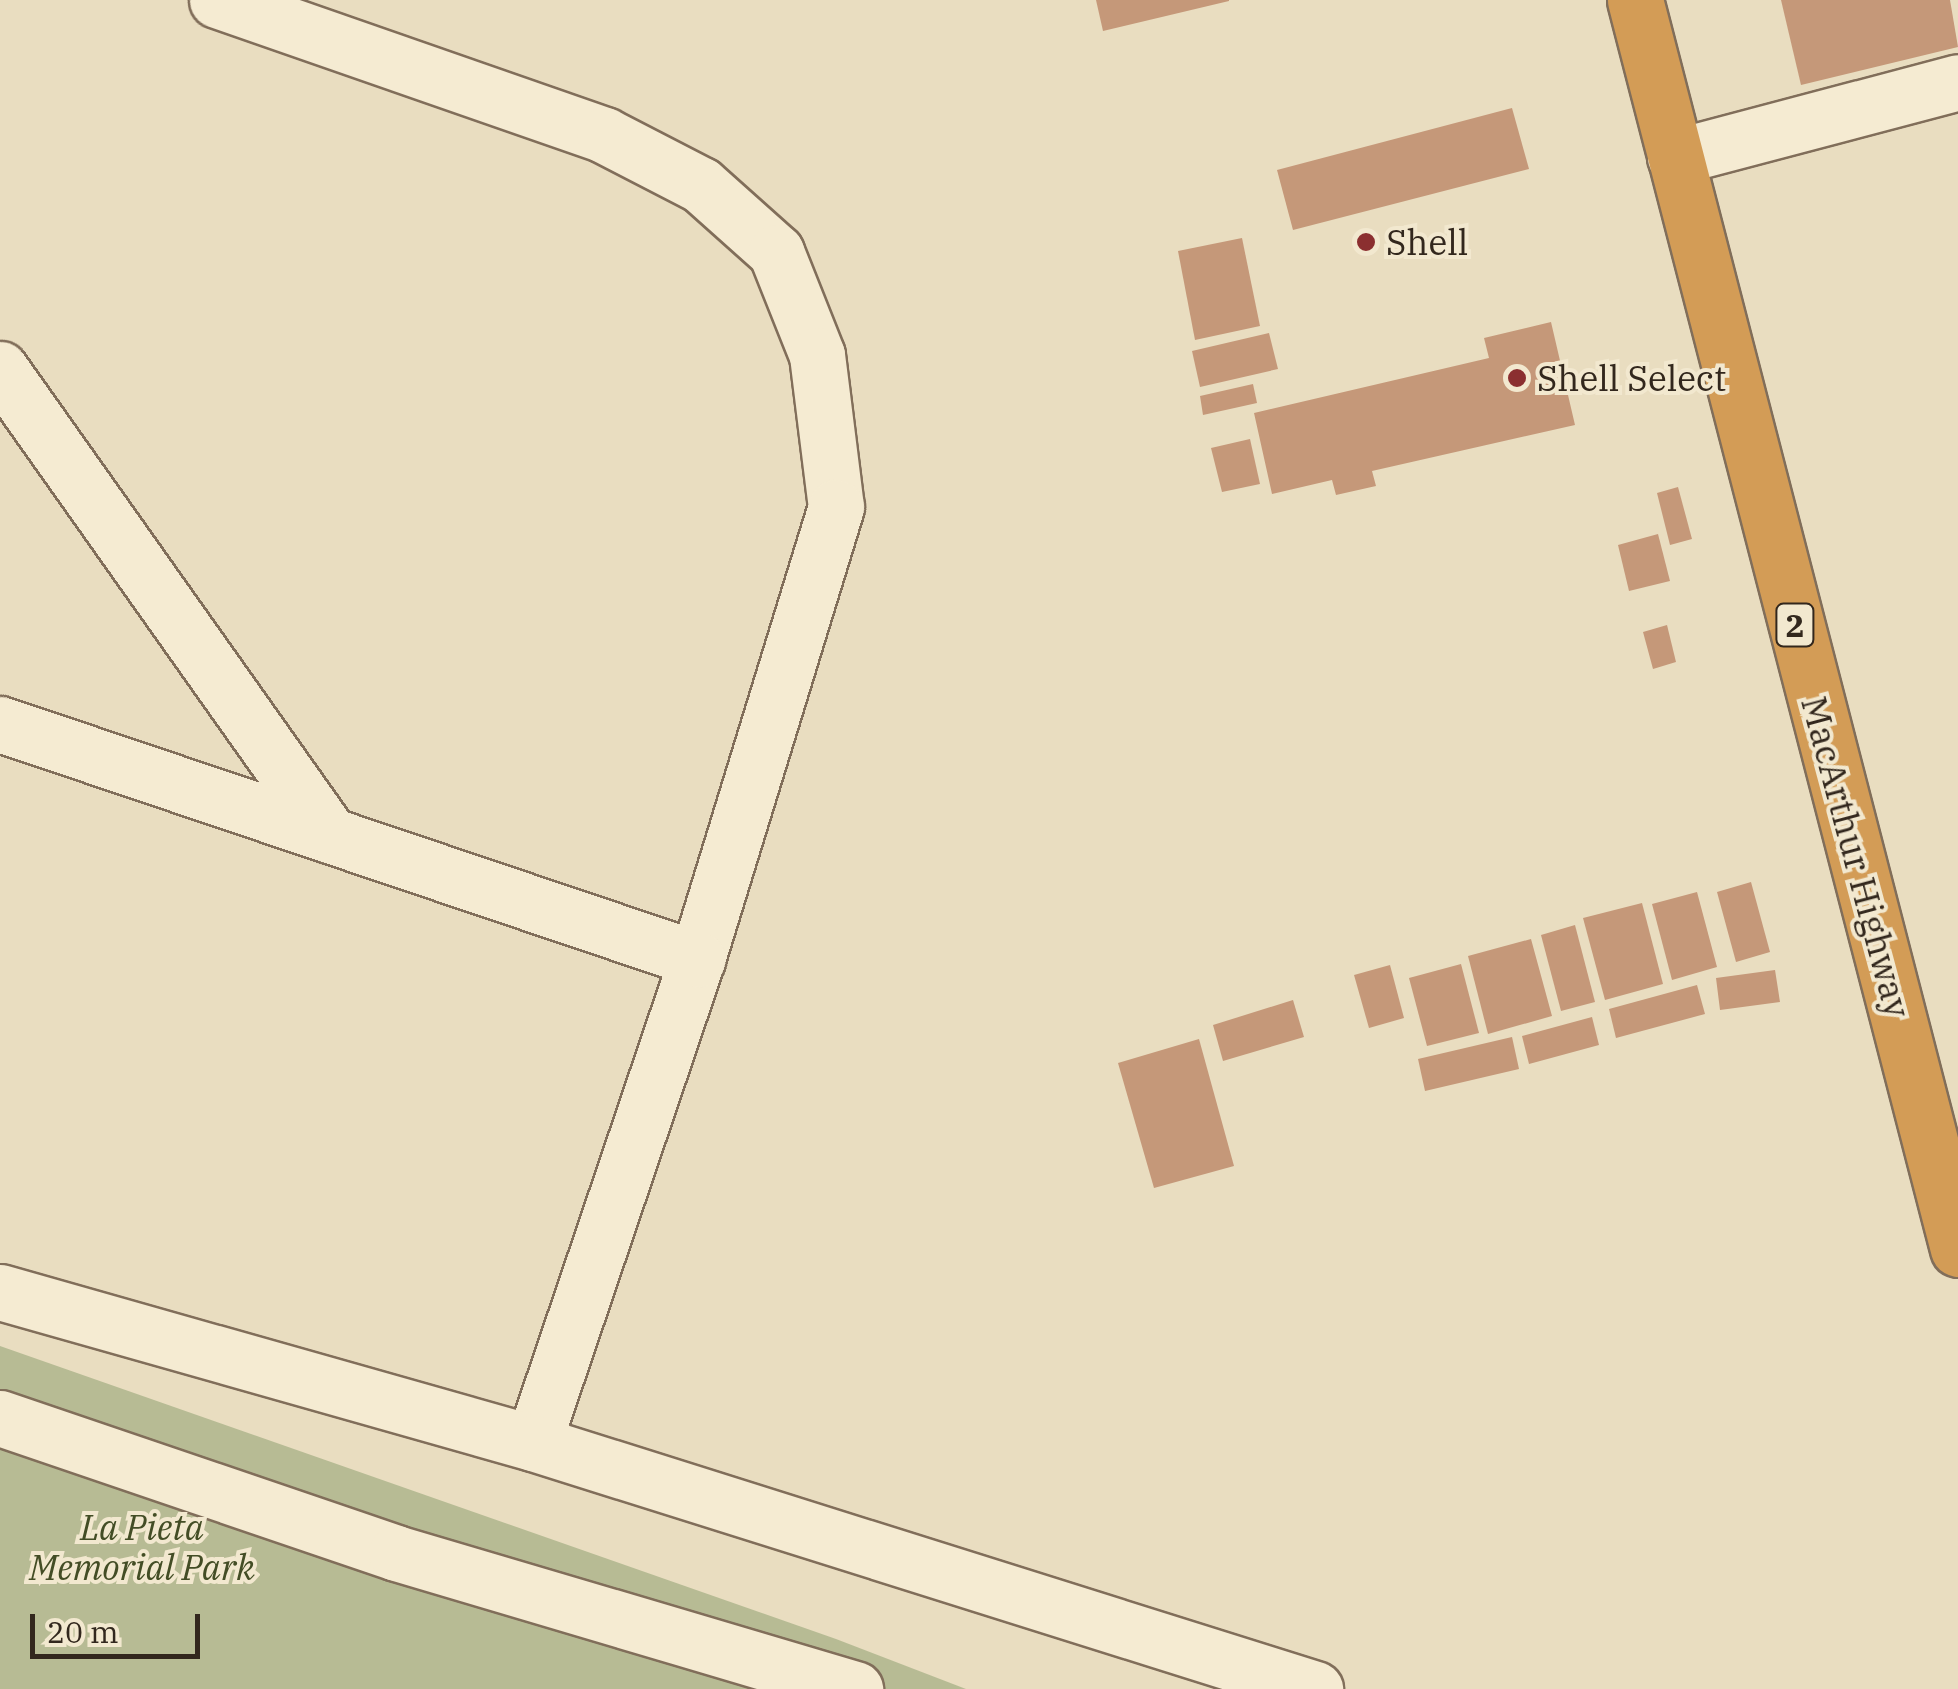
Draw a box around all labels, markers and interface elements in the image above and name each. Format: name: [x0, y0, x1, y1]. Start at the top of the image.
place label: Shell: [1386, 221, 1468, 263]
marker: Shell: [1355, 231, 1377, 253]
place label: Shell Select: [1537, 357, 1726, 399]
marker: Shell Select: [1506, 367, 1528, 389]
road number: 2: [1775, 598, 1815, 652]
street label: MacArthur Highway: [1793, 692, 1919, 1022]
park label: La Pieta Memorial Park: [29, 1506, 255, 1588]
scale bar: [35, 1594, 205, 1656]
text: 20 m: [47, 1612, 119, 1651]

